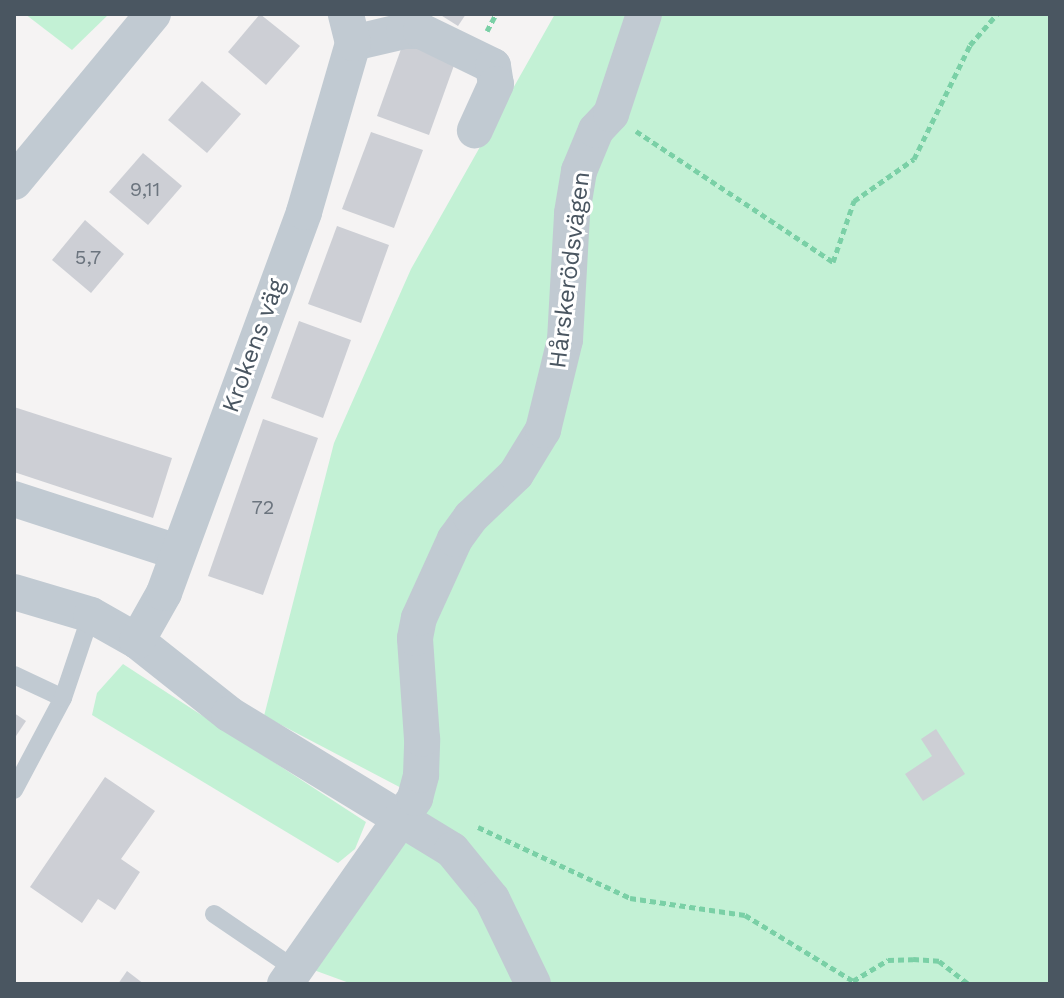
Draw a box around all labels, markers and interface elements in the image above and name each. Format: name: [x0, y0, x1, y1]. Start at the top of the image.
street label: Hårskerödsvägen: [544, 170, 596, 370]
house number: 9,11: [130, 177, 160, 201]
house number: 5,7: [75, 245, 101, 269]
street label: Krokens väg: [216, 275, 292, 417]
house number: 72: [252, 495, 274, 519]

